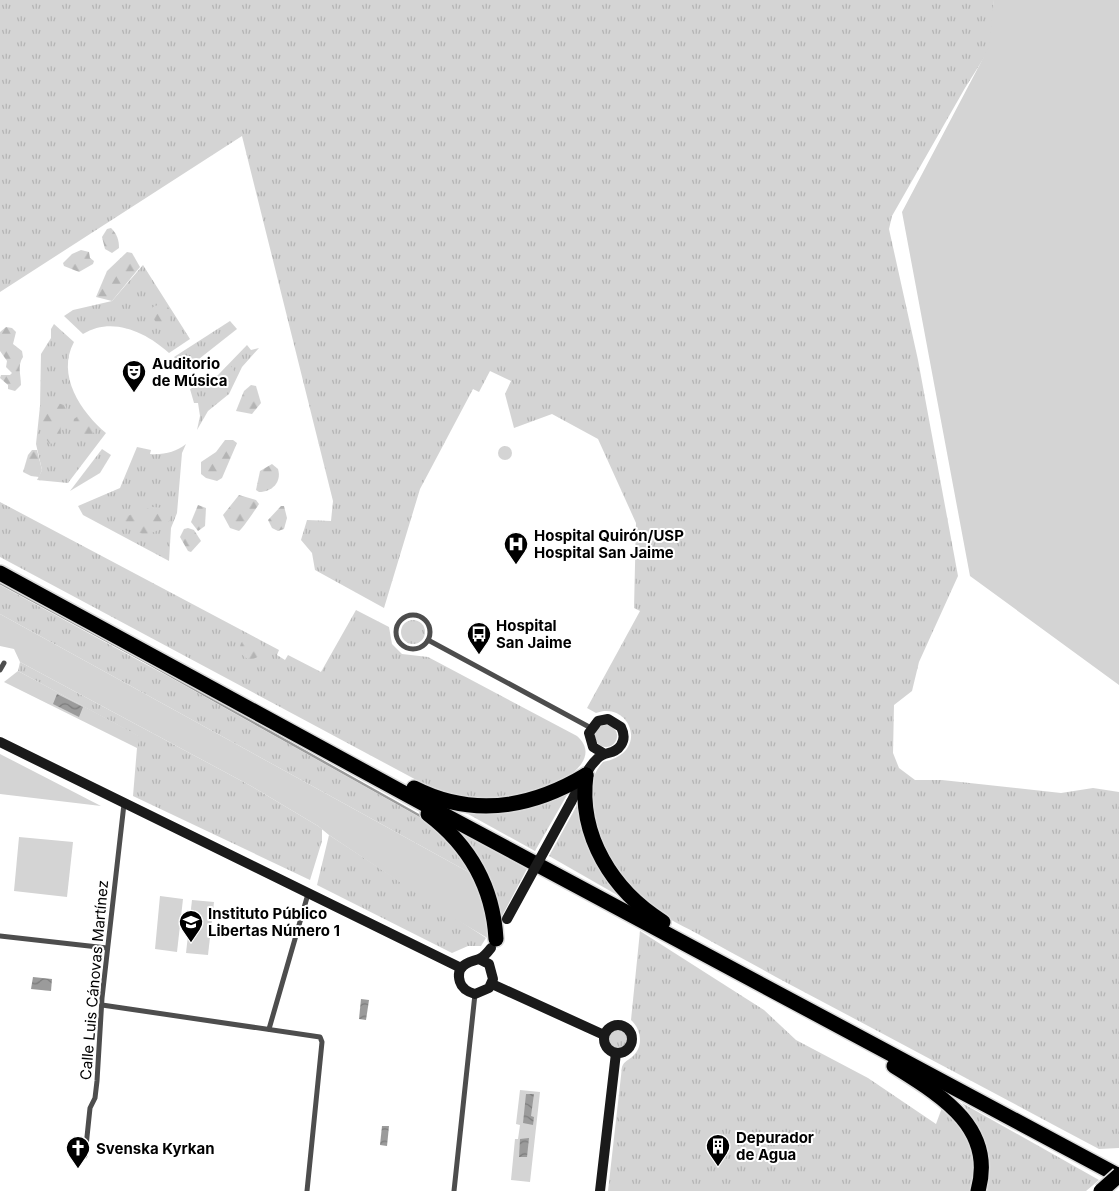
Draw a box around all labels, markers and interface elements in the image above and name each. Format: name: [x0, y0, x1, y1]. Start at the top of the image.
place label: Auditorio de Música: [152, 354, 227, 390]
theatre icon: Auditorio de Música: [121, 359, 147, 393]
place label: Hospital Quirón/USP Hospital San Jaime: [534, 526, 684, 562]
hospital icon: Hospital Quirón/USP Hospital San Jaime: [503, 531, 529, 565]
place label: Hospital San Jaime: [496, 616, 572, 652]
bus stop icon: Hospital San Jaime: [466, 621, 492, 655]
street label: Calle Luis Cánovas Martínez: [76, 879, 112, 1081]
place label: Instituto Público Libertas Número 1: [208, 904, 340, 940]
school or university icon: Instituto Público Libertas Número 1: [178, 909, 204, 943]
place label: Depurador de Agua: [736, 1128, 814, 1164]
building icon: Depurador de Agua: [705, 1133, 731, 1167]
church icon: Svenska Kyrkan: [65, 1135, 91, 1169]
place label: Svenska Kyrkan: [96, 1139, 215, 1158]

